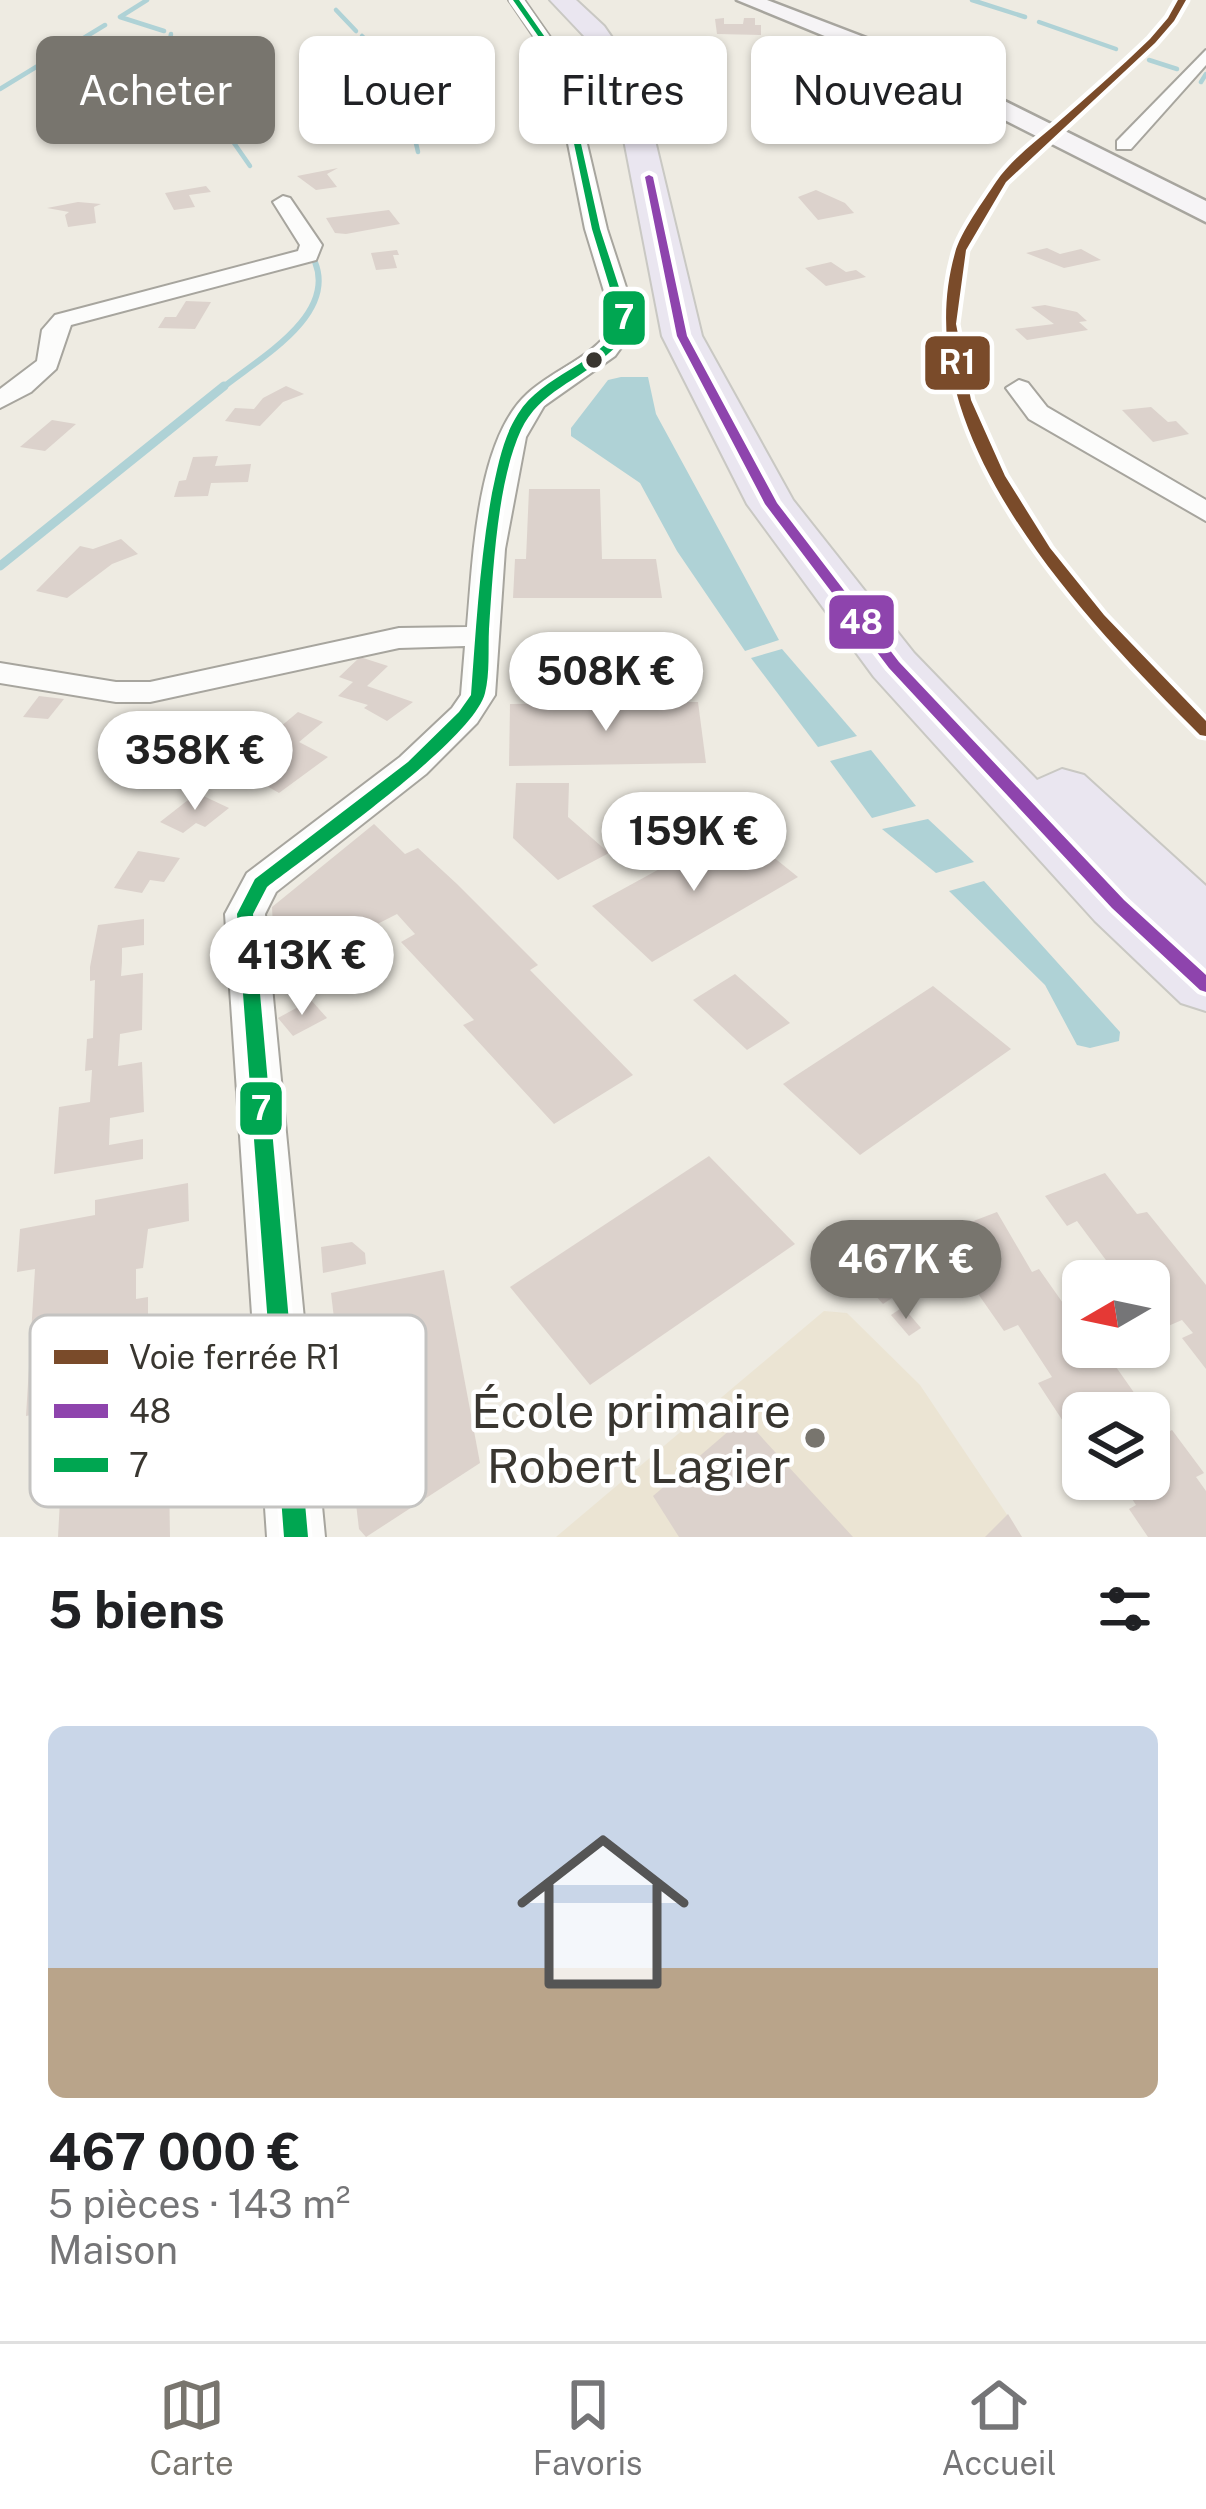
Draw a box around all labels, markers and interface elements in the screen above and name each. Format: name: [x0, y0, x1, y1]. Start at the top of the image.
chip: Acheter: [36, 36, 275, 144]
chip: Louer: [299, 36, 495, 144]
chip: Filtres: [519, 36, 727, 144]
chip: Nouveau: [751, 36, 1006, 144]
line badge: 7: [601, 289, 647, 347]
text: 7: [614, 298, 634, 336]
line badge: R1: [923, 334, 992, 392]
text: R1: [938, 343, 976, 381]
unlabelled marker: [583, 349, 605, 371]
line badge: 48: [827, 593, 896, 651]
text: 48: [839, 603, 883, 641]
pin: 508K €: [508, 632, 704, 734]
text: 508K €: [536, 648, 676, 694]
pin: 358K €: [97, 711, 293, 813]
text: 358K €: [125, 727, 265, 773]
pin: 159K €: [596, 792, 792, 894]
text: 159K €: [629, 808, 759, 854]
pin: 413K €: [204, 916, 400, 1018]
text: 413K €: [237, 932, 367, 978]
line badge: 7: [238, 1080, 284, 1137]
text: 7: [251, 1089, 271, 1127]
pin: 467K €: [808, 1220, 1004, 1322]
text: 467K €: [837, 1236, 975, 1282]
north arrow: [1062, 1260, 1170, 1368]
map controls: [1062, 1260, 1170, 1500]
legend: [30, 1315, 426, 1507]
text: Voie ferrée R1: [129, 1338, 341, 1376]
place label: École primaire Robert Lagier: [471, 1382, 791, 1494]
text: 48: [129, 1392, 171, 1430]
button: layers: [1062, 1392, 1170, 1500]
marker: École primaire Robert Lagier: [802, 1425, 828, 1451]
text: 7: [129, 1446, 149, 1484]
icon: filters: [1092, 1576, 1158, 1642]
text: 5 biens: [48, 1580, 225, 1639]
icon: home: [495, 1804, 711, 2020]
text: 467 000 €: [48, 2122, 301, 2181]
text: 5 pièces · 143 m²: [48, 2181, 350, 2227]
text: Maison: [48, 2227, 178, 2273]
tab: Carte: [150, 2372, 234, 2482]
tab: Favoris: [533, 2372, 643, 2482]
tab: Accueil: [942, 2372, 1056, 2482]

